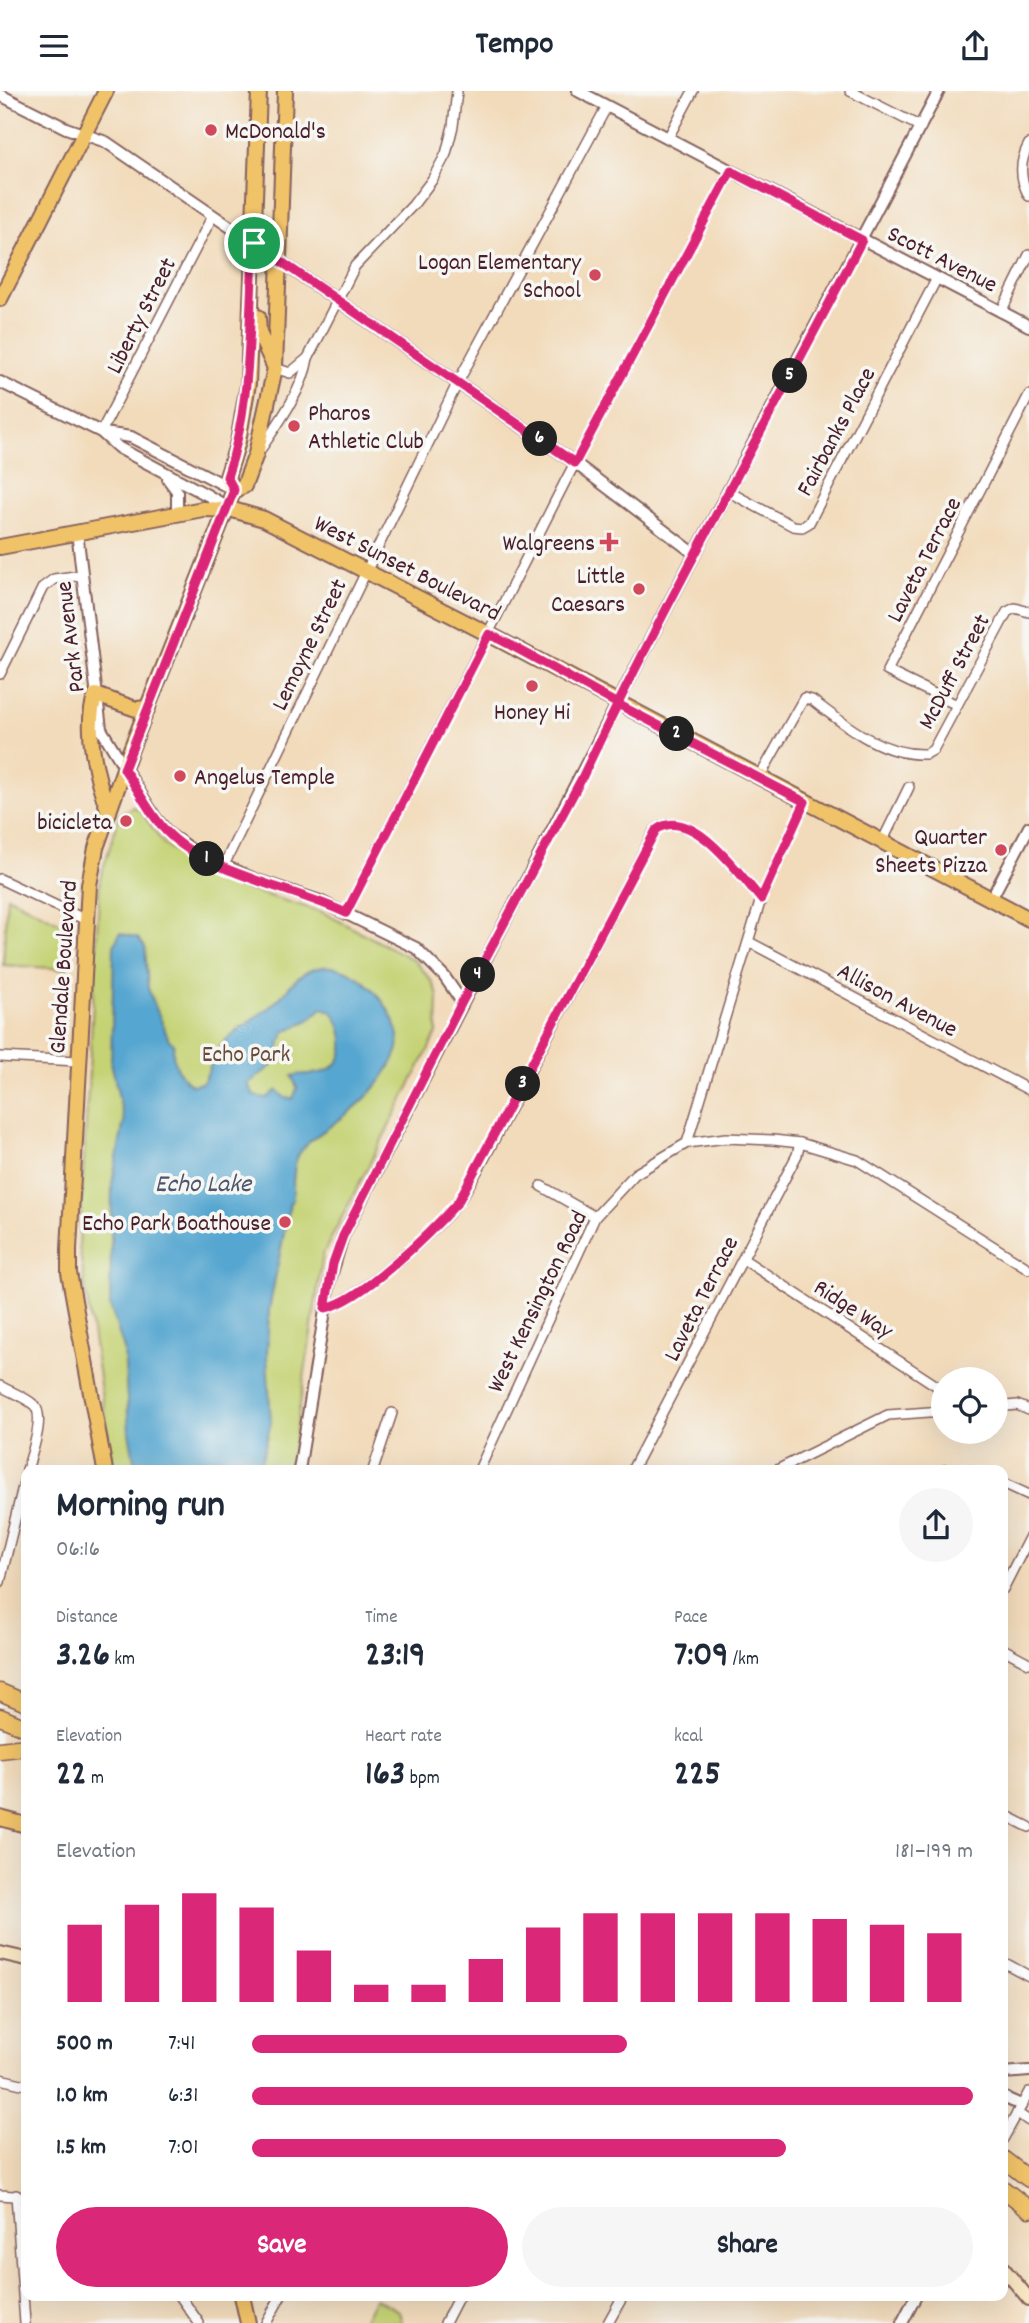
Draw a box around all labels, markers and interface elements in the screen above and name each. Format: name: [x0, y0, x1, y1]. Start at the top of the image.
text: Tempo: [476, 23, 553, 69]
icon: menu: [35, 27, 73, 65]
icon: share: [956, 27, 994, 65]
place label: McDonald's: [225, 116, 326, 150]
marker: McDonald's: [203, 122, 219, 138]
pin: [224, 213, 284, 273]
street label: Scott Avenue: [881, 218, 1003, 303]
icon: arrive: [235, 224, 273, 262]
place label: Logan Elementary School: [418, 247, 582, 309]
street label: Liberty Street: [99, 252, 187, 380]
marker: Logan Elementary School: [587, 267, 603, 283]
pin: 5: [772, 359, 808, 393]
text: 5: [785, 362, 794, 389]
street label: Fairbanks Place: [789, 362, 886, 503]
place label: Pharos Athletic Club: [308, 398, 424, 460]
marker: Pharos Athletic Club: [286, 418, 302, 434]
pin: 6: [522, 421, 558, 457]
text: 6: [535, 425, 544, 452]
street label: Laveta Terrace: [879, 492, 972, 629]
street label: West Sunset Boulevard: [307, 508, 506, 632]
place label: Walgreens: [503, 528, 595, 562]
marker: Walgreens: [601, 534, 617, 550]
place label: Little Caesars: [551, 561, 625, 623]
street label: Lemoyne Street: [264, 574, 357, 717]
street label: Park Avenue: [48, 579, 96, 694]
marker: Little Caesars: [631, 581, 647, 597]
street label: McDuff Street: [911, 608, 1000, 736]
marker: Honey Hi: [524, 678, 540, 694]
place label: Honey Hi: [494, 697, 570, 731]
pin: 2: [660, 717, 694, 751]
text: 2: [672, 720, 681, 747]
place label: Angelus Temple: [194, 762, 335, 796]
marker: Angelus Temple: [172, 768, 188, 784]
place label: bicicleta: [37, 807, 113, 841]
marker: bicicleta: [118, 813, 134, 829]
place label: Quarter Sheets Pizza: [875, 822, 988, 884]
pin: 1: [190, 841, 224, 877]
marker: Quarter Sheets Pizza: [993, 842, 1009, 858]
text: 1: [204, 845, 209, 872]
street label: Glendale Boulevard: [42, 879, 88, 1055]
street label: Allison Avenue: [830, 956, 963, 1048]
pin: 4: [461, 957, 496, 993]
text: 4: [474, 961, 481, 988]
park label: Echo Park: [202, 1039, 290, 1073]
pin: 3: [505, 1067, 540, 1101]
text: 3: [518, 1070, 527, 1097]
water label: Echo Lake: [155, 1167, 253, 1204]
street label: West Kensington Road: [480, 1206, 598, 1399]
place label: Echo Park Boathouse: [82, 1208, 271, 1242]
marker: Echo Park Boathouse: [277, 1214, 293, 1230]
street label: Laveta Terrace: [656, 1231, 749, 1368]
street label: Ridge Way: [806, 1272, 900, 1350]
map controls: [931, 1367, 1008, 1444]
button: locate: [931, 1367, 1008, 1444]
text: Morning run: [56, 1480, 225, 1535]
button: share: [899, 1488, 973, 1562]
text: 06:16: [56, 1534, 100, 1567]
text: Distance: [56, 1605, 118, 1632]
text: Time: [365, 1605, 398, 1632]
text: Pace: [674, 1605, 708, 1632]
text: 3.26: [56, 1632, 110, 1682]
text: 23:19: [365, 1632, 425, 1682]
text: 7:09: [674, 1632, 728, 1682]
text: km: [110, 1647, 135, 1674]
text: /km: [728, 1647, 759, 1674]
text: Elevation: [56, 1724, 122, 1751]
text: Heart rate: [365, 1724, 442, 1751]
text: kcal: [674, 1724, 703, 1751]
text: 22: [56, 1751, 87, 1801]
text: 163: [365, 1751, 405, 1801]
text: 225: [674, 1751, 721, 1801]
text: m: [87, 1766, 104, 1793]
text: bpm: [405, 1766, 440, 1793]
text: Elevation: [56, 1836, 136, 1869]
text: 181–199 m: [895, 1836, 973, 1869]
text: 500 m: [56, 2028, 113, 2061]
text: 7:41: [168, 2028, 195, 2061]
text: 1.0 km: [56, 2080, 108, 2113]
text: 6:31: [168, 2080, 198, 2113]
text: 1.5 km: [56, 2132, 106, 2165]
text: 7:01: [168, 2132, 198, 2165]
button: Save: [56, 2207, 508, 2287]
button: Share: [522, 2207, 973, 2287]

